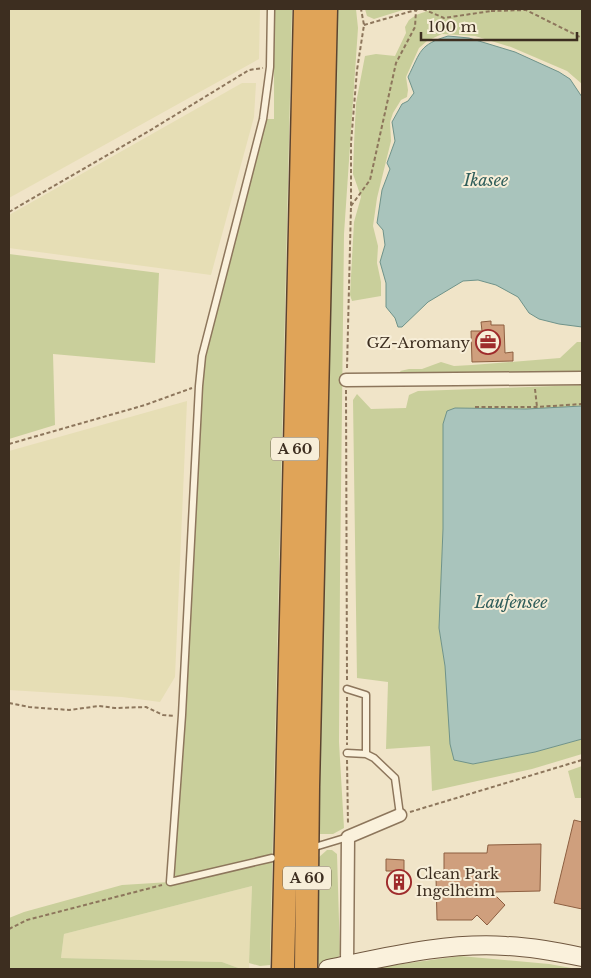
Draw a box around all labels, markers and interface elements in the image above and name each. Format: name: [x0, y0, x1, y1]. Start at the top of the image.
scale bar: [421, 10, 577, 42]
text: 100 m: [428, 17, 477, 36]
water label: Ikasee: [463, 170, 509, 190]
office icon: GZ-Aromany: [475, 329, 501, 355]
place label: GZ-Aromany: [366, 333, 470, 352]
road number: A 60: [271, 438, 319, 460]
water label: Laufensee: [473, 592, 548, 612]
place label: Clean Park Ingelheim: [416, 864, 500, 900]
road number: A 60: [283, 866, 331, 890]
building icon: Clean Park Ingelheim: [386, 869, 412, 895]

